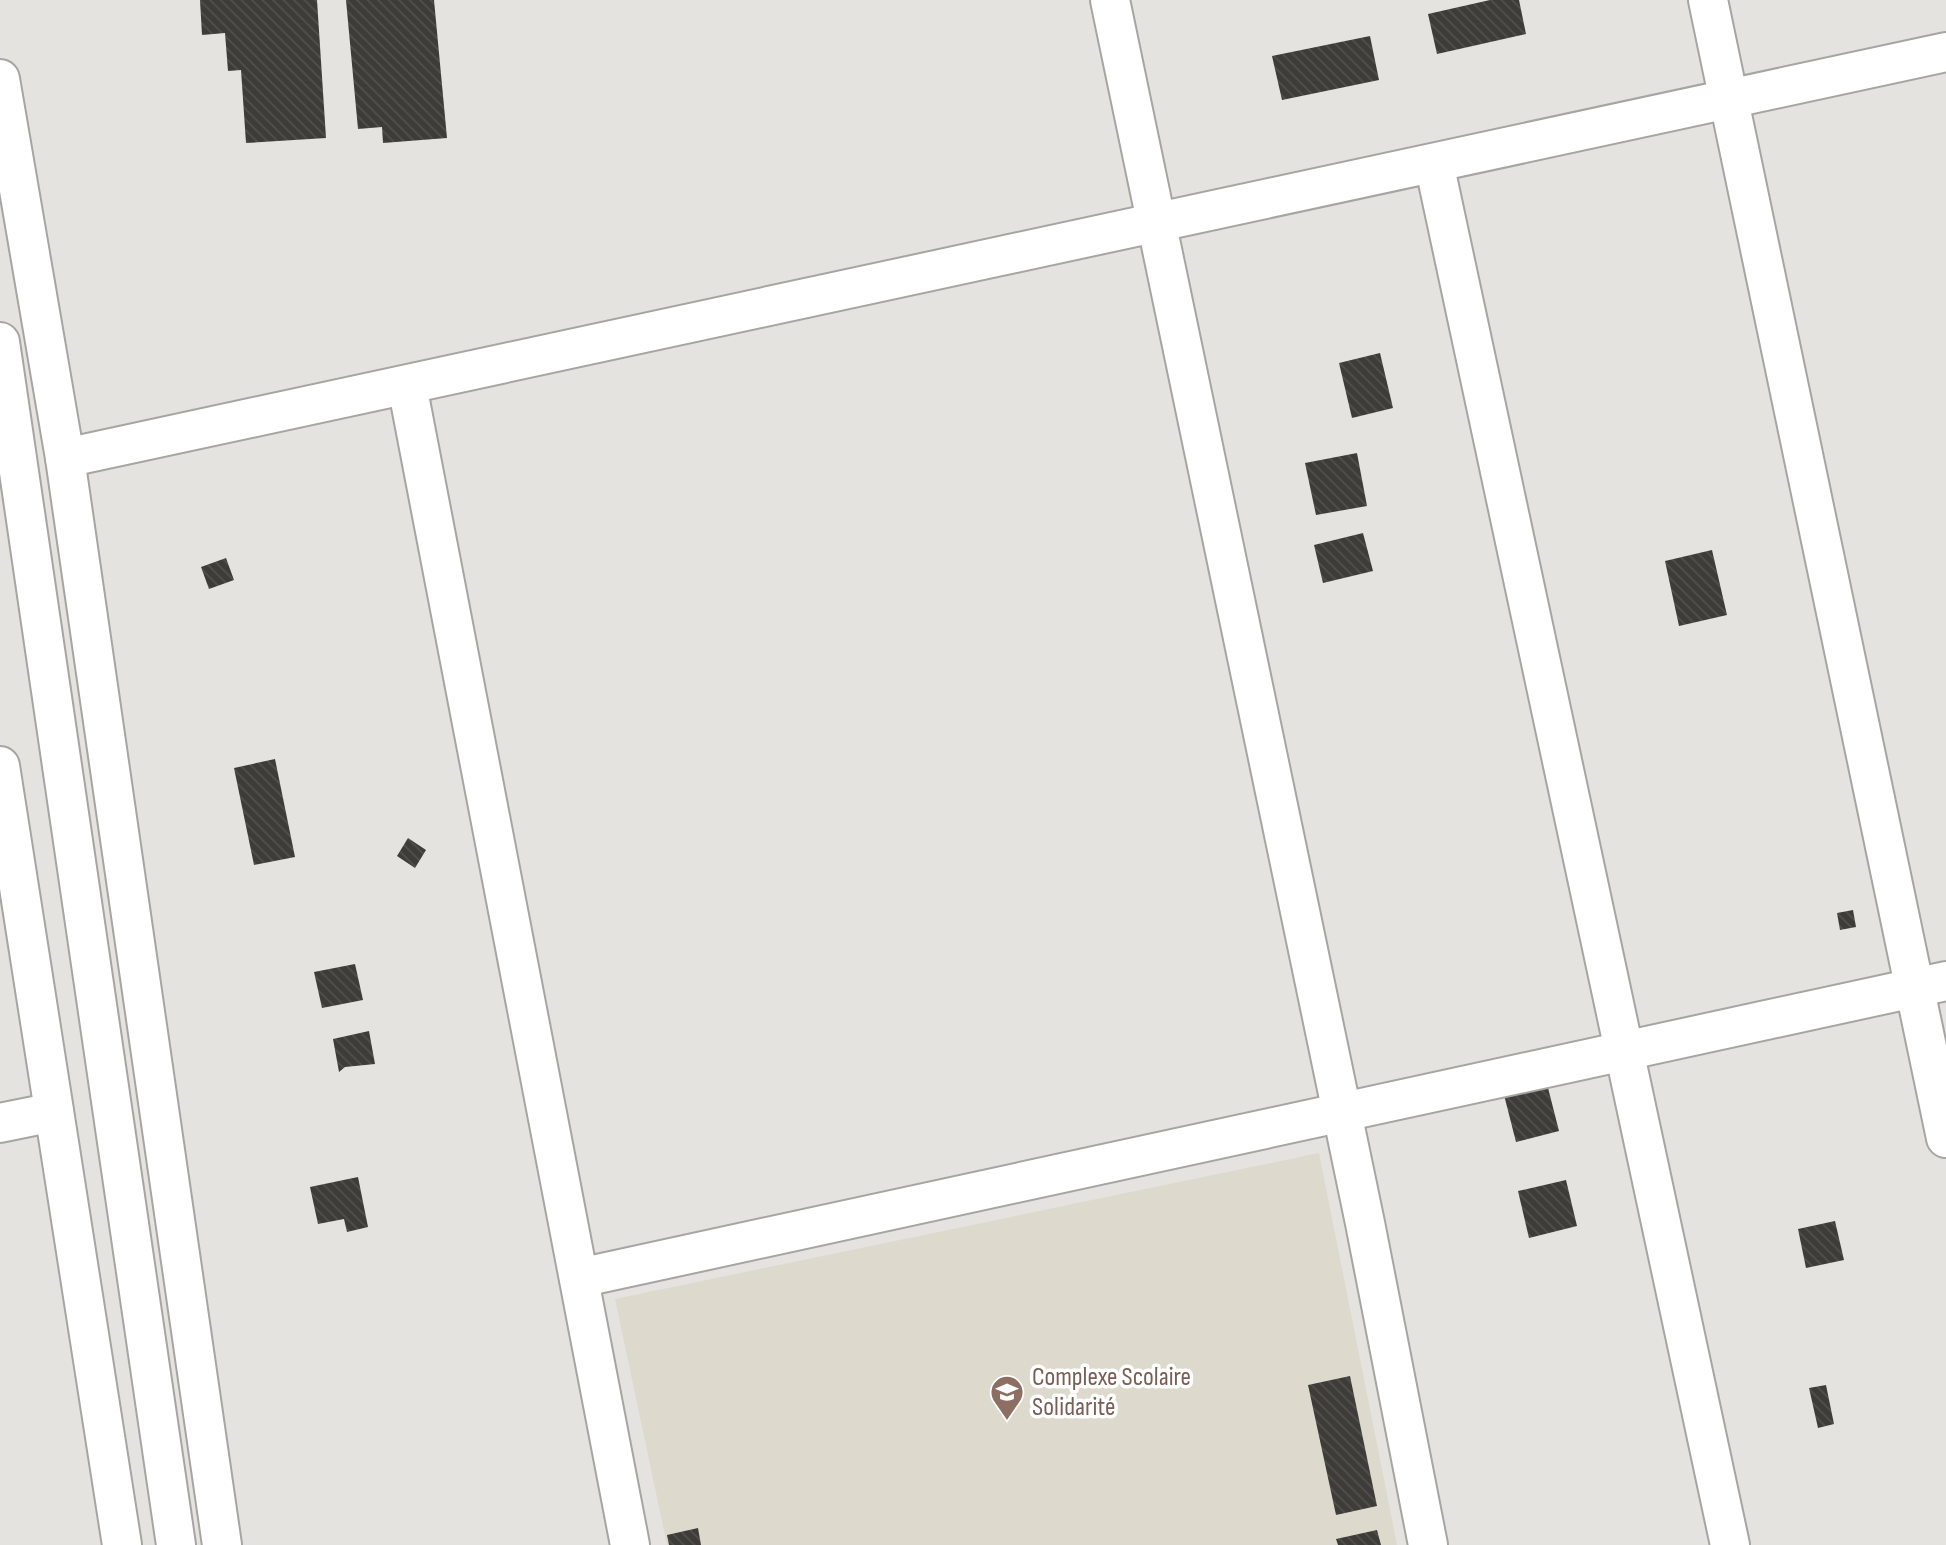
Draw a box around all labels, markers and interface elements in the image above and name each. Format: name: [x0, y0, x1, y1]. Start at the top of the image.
place label: Complexe Scolaire Solidarité: [1032, 1362, 1191, 1423]
school or university icon: Complexe Scolaire Solidarité: [988, 1373, 1026, 1422]

